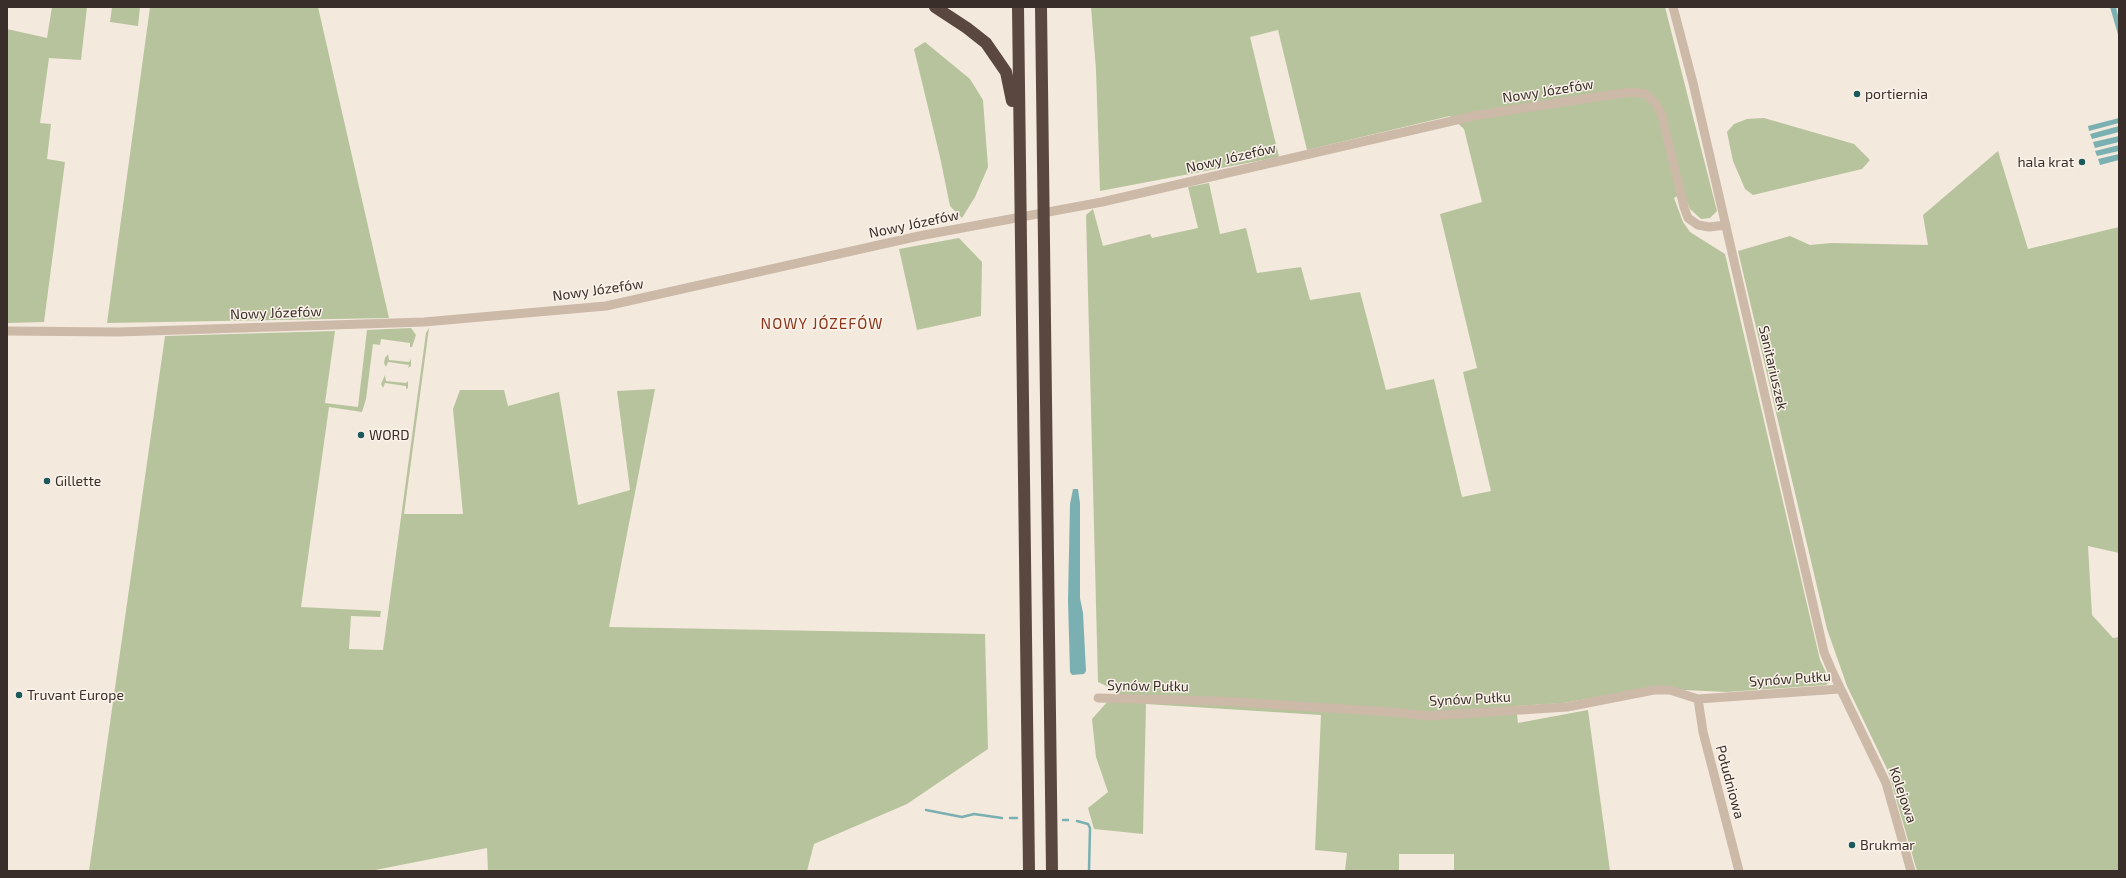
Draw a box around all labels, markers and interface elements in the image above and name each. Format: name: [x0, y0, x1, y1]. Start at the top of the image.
street label: Nowy Józefów: [1501, 76, 1595, 106]
place label: portiernia: [1865, 86, 1928, 102]
marker: portiernia: [1852, 89, 1862, 99]
street label: Nowy Józefów: [1184, 139, 1278, 177]
place label: hala krat: [2017, 154, 2074, 170]
marker: hala krat: [2077, 157, 2087, 167]
street label: Nowy Józefów: [867, 206, 961, 242]
street label: Nowy Józefów: [551, 275, 645, 305]
street label: Nowy Józefów: [230, 303, 322, 323]
district label: NOWY JÓZEFÓW: [761, 315, 883, 333]
street label: Sanitariuszek: [1755, 324, 1791, 412]
place label: WORD: [369, 427, 410, 443]
marker: WORD: [356, 430, 366, 440]
place label: Gillette: [55, 473, 101, 489]
marker: Gillette: [42, 476, 52, 486]
street label: Synów Pułku: [1749, 668, 1831, 690]
street label: Synów Pułku: [1107, 677, 1189, 695]
place label: Truvant Europe: [27, 687, 124, 703]
street label: Synów Pułku: [1429, 688, 1511, 710]
marker: Truvant Europe: [14, 690, 24, 700]
street label: Południowa: [1712, 743, 1748, 821]
street label: Kolejowa: [1886, 765, 1920, 825]
place label: Brukmar: [1860, 837, 1915, 853]
marker: Brukmar: [1847, 840, 1857, 850]

